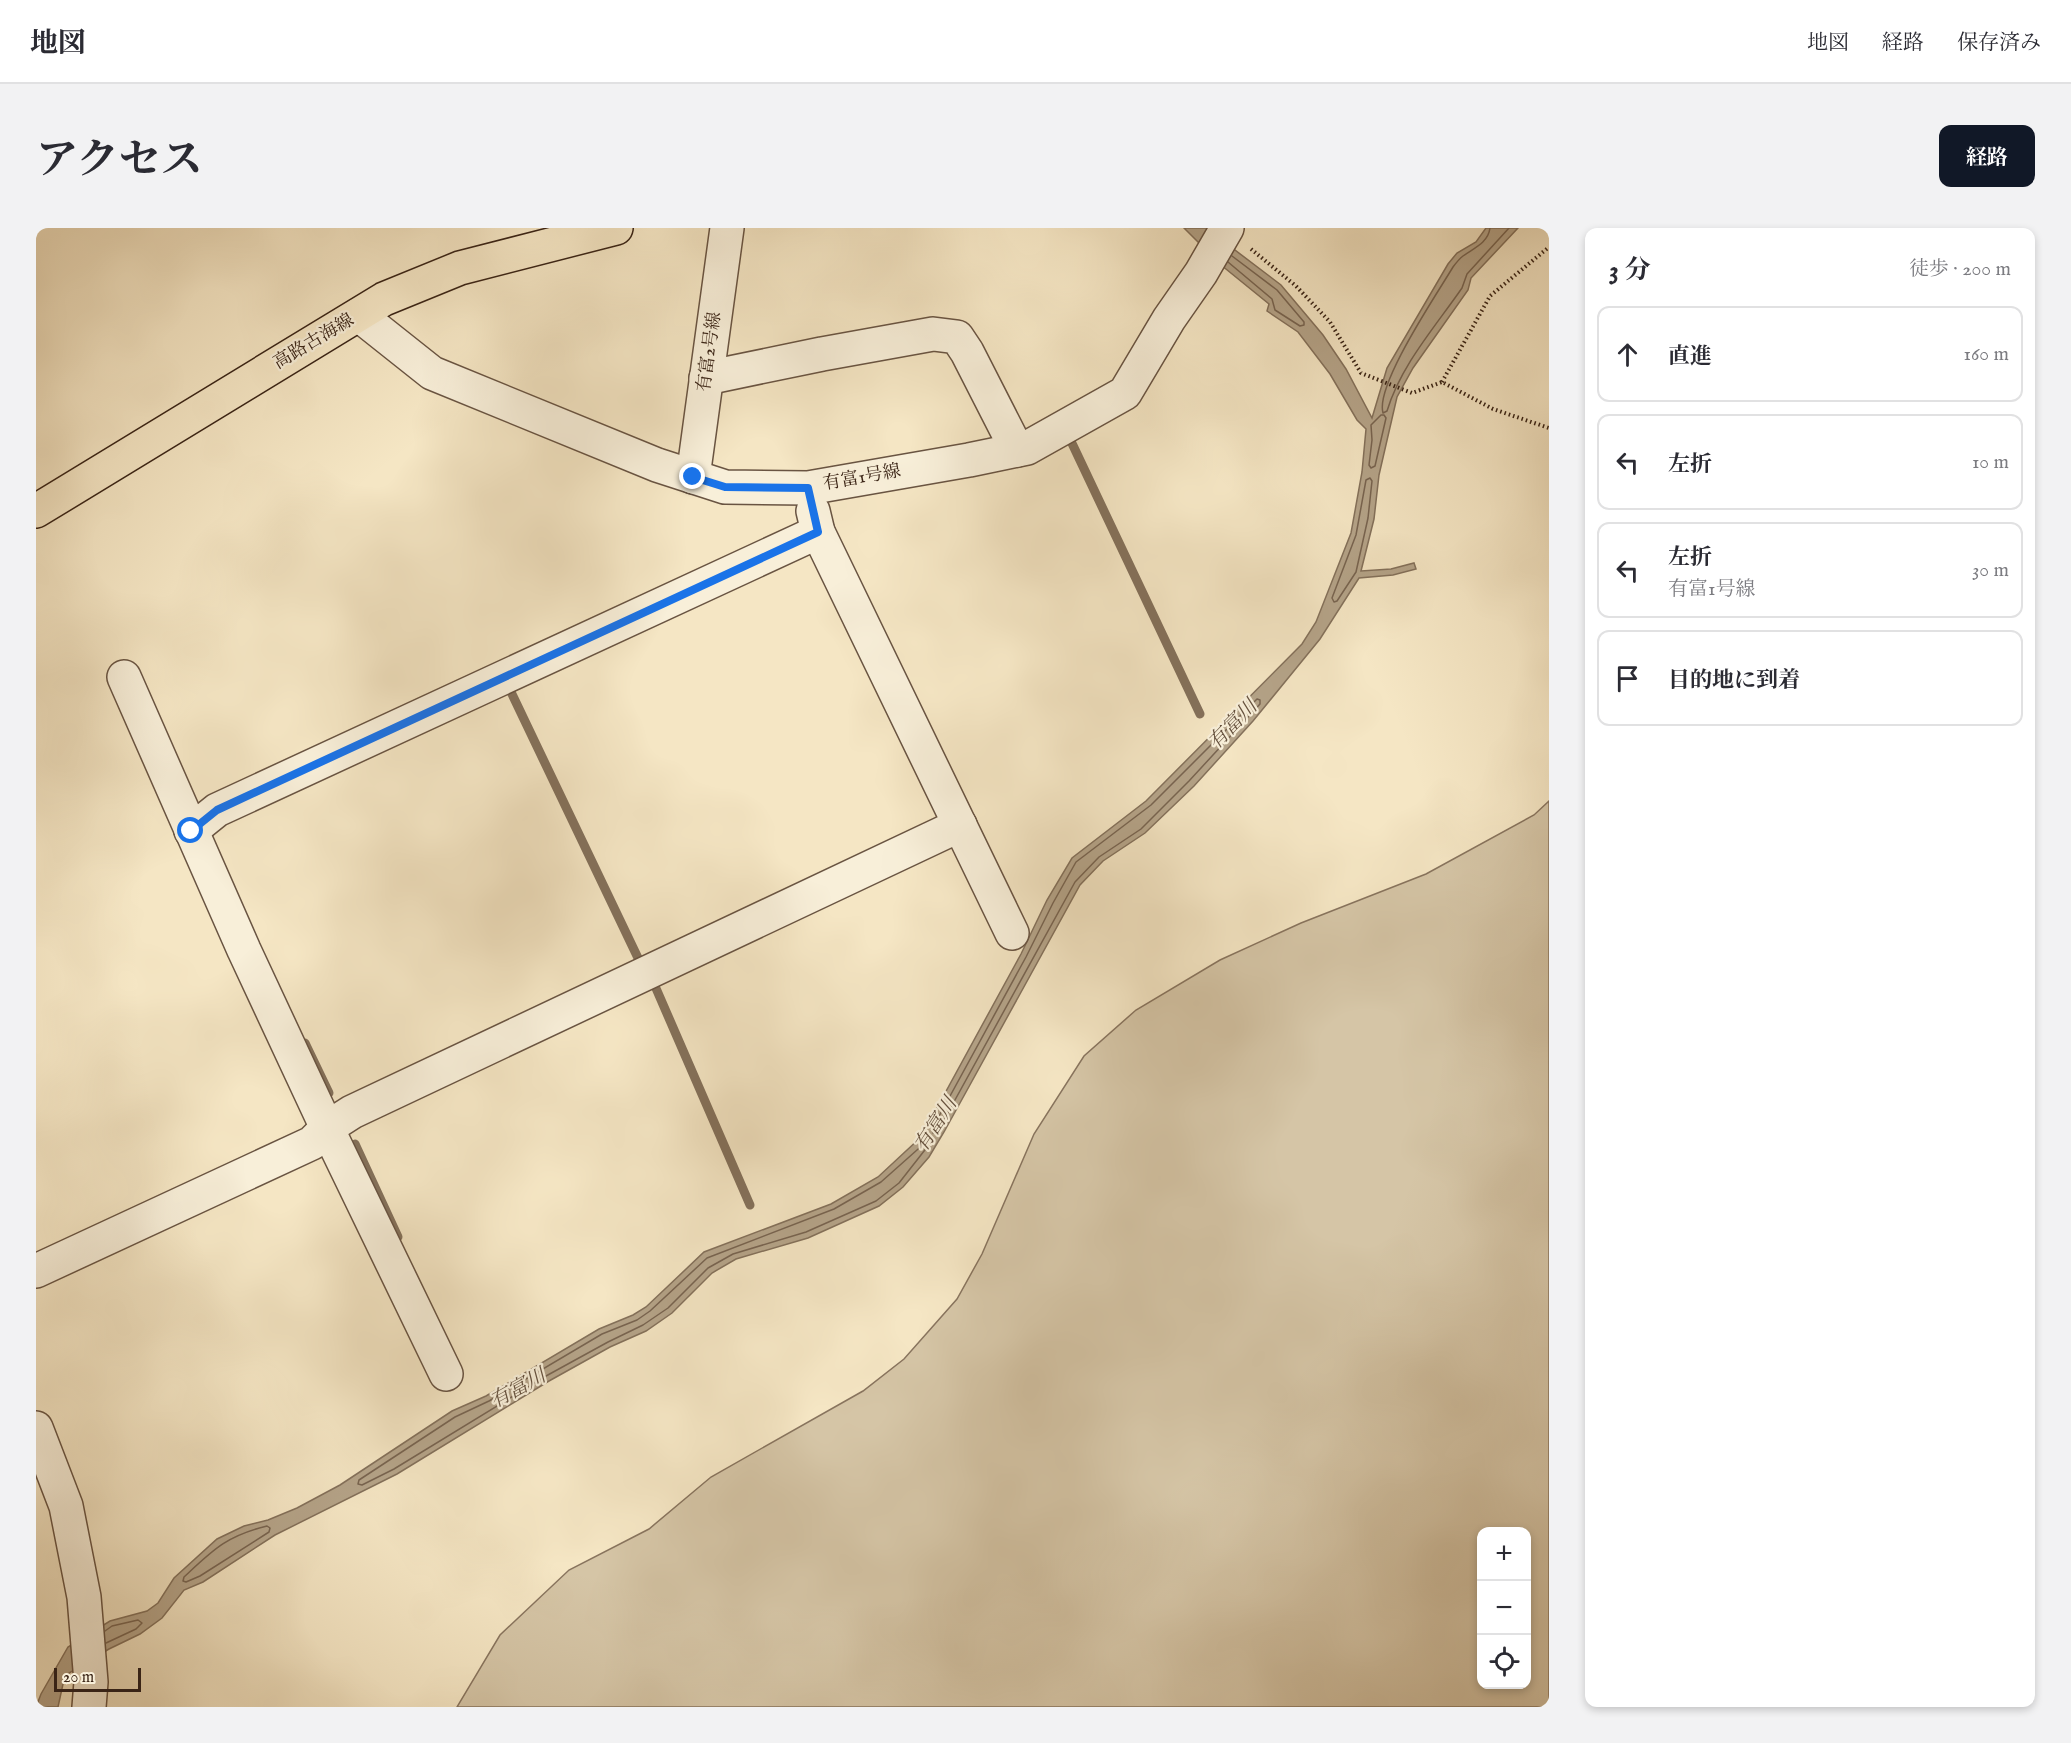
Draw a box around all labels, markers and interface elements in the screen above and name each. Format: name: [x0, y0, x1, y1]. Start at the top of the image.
text: 地図: [30, 27, 86, 62]
text: 地図: [1807, 30, 1849, 57]
text: 経路: [1882, 30, 1924, 57]
text: 保存済み: [1957, 30, 2041, 57]
button: 経路: [1939, 125, 2035, 187]
text: アクセス: [36, 135, 203, 188]
text: 3 分: [1609, 254, 1650, 287]
text: 徒歩 · 200 m: [1909, 257, 2011, 282]
street label: 高路古海線: [270, 309, 358, 375]
street label: 有富2号線: [693, 311, 727, 393]
icon: ahead: [1611, 338, 1644, 371]
text: 160 m: [1963, 342, 2009, 367]
text: 直進: [1668, 343, 1712, 371]
icon: left: [1611, 446, 1644, 479]
text: 10 m: [1972, 450, 2009, 475]
text: 左折: [1668, 451, 1712, 479]
street label: 有富1号線: [821, 460, 903, 496]
route end: [679, 463, 705, 489]
text: 左折: [1668, 544, 1712, 572]
icon: left: [1611, 554, 1644, 587]
text: 30 m: [1972, 558, 2009, 583]
text: 有富1号線: [1668, 577, 1755, 602]
icon: arrive: [1611, 662, 1644, 695]
text: 目的地に到着: [1668, 667, 1800, 695]
water label: 有富川: [1203, 693, 1264, 755]
route start: [177, 817, 203, 843]
water label: 有富川: [909, 1091, 964, 1157]
water label: 有富川: [486, 1363, 552, 1414]
map controls: [1477, 1527, 1531, 1689]
button: +: [1477, 1527, 1531, 1581]
button: −: [1477, 1581, 1531, 1635]
button: locate: [1477, 1635, 1531, 1689]
scale bar: [54, 1665, 141, 1692]
text: 20 m: [63, 1668, 94, 1688]

